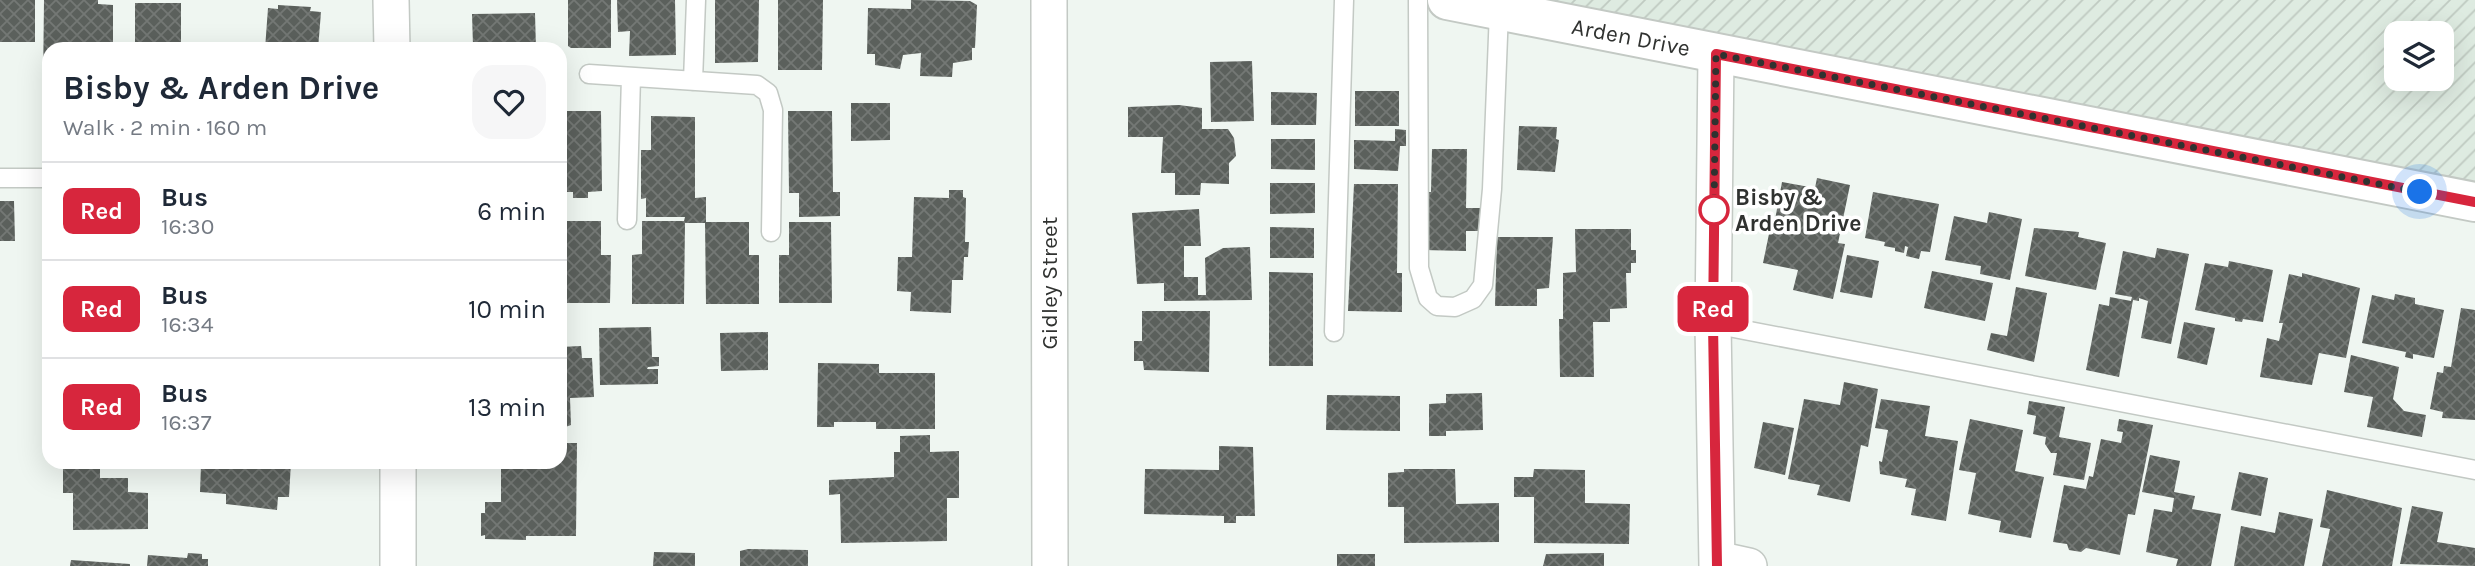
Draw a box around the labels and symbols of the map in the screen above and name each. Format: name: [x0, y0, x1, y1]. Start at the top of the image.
street label: Arden Drive: [1569, 13, 1692, 62]
your location: [2402, 174, 2437, 209]
place label: Bisby & Arden Drive: [1735, 184, 1861, 237]
marker: Bisby & Arden Drive: [1699, 195, 1729, 225]
street label: Gidley Street: [1036, 216, 1063, 349]
line badge: Red: [1673, 286, 1753, 332]

